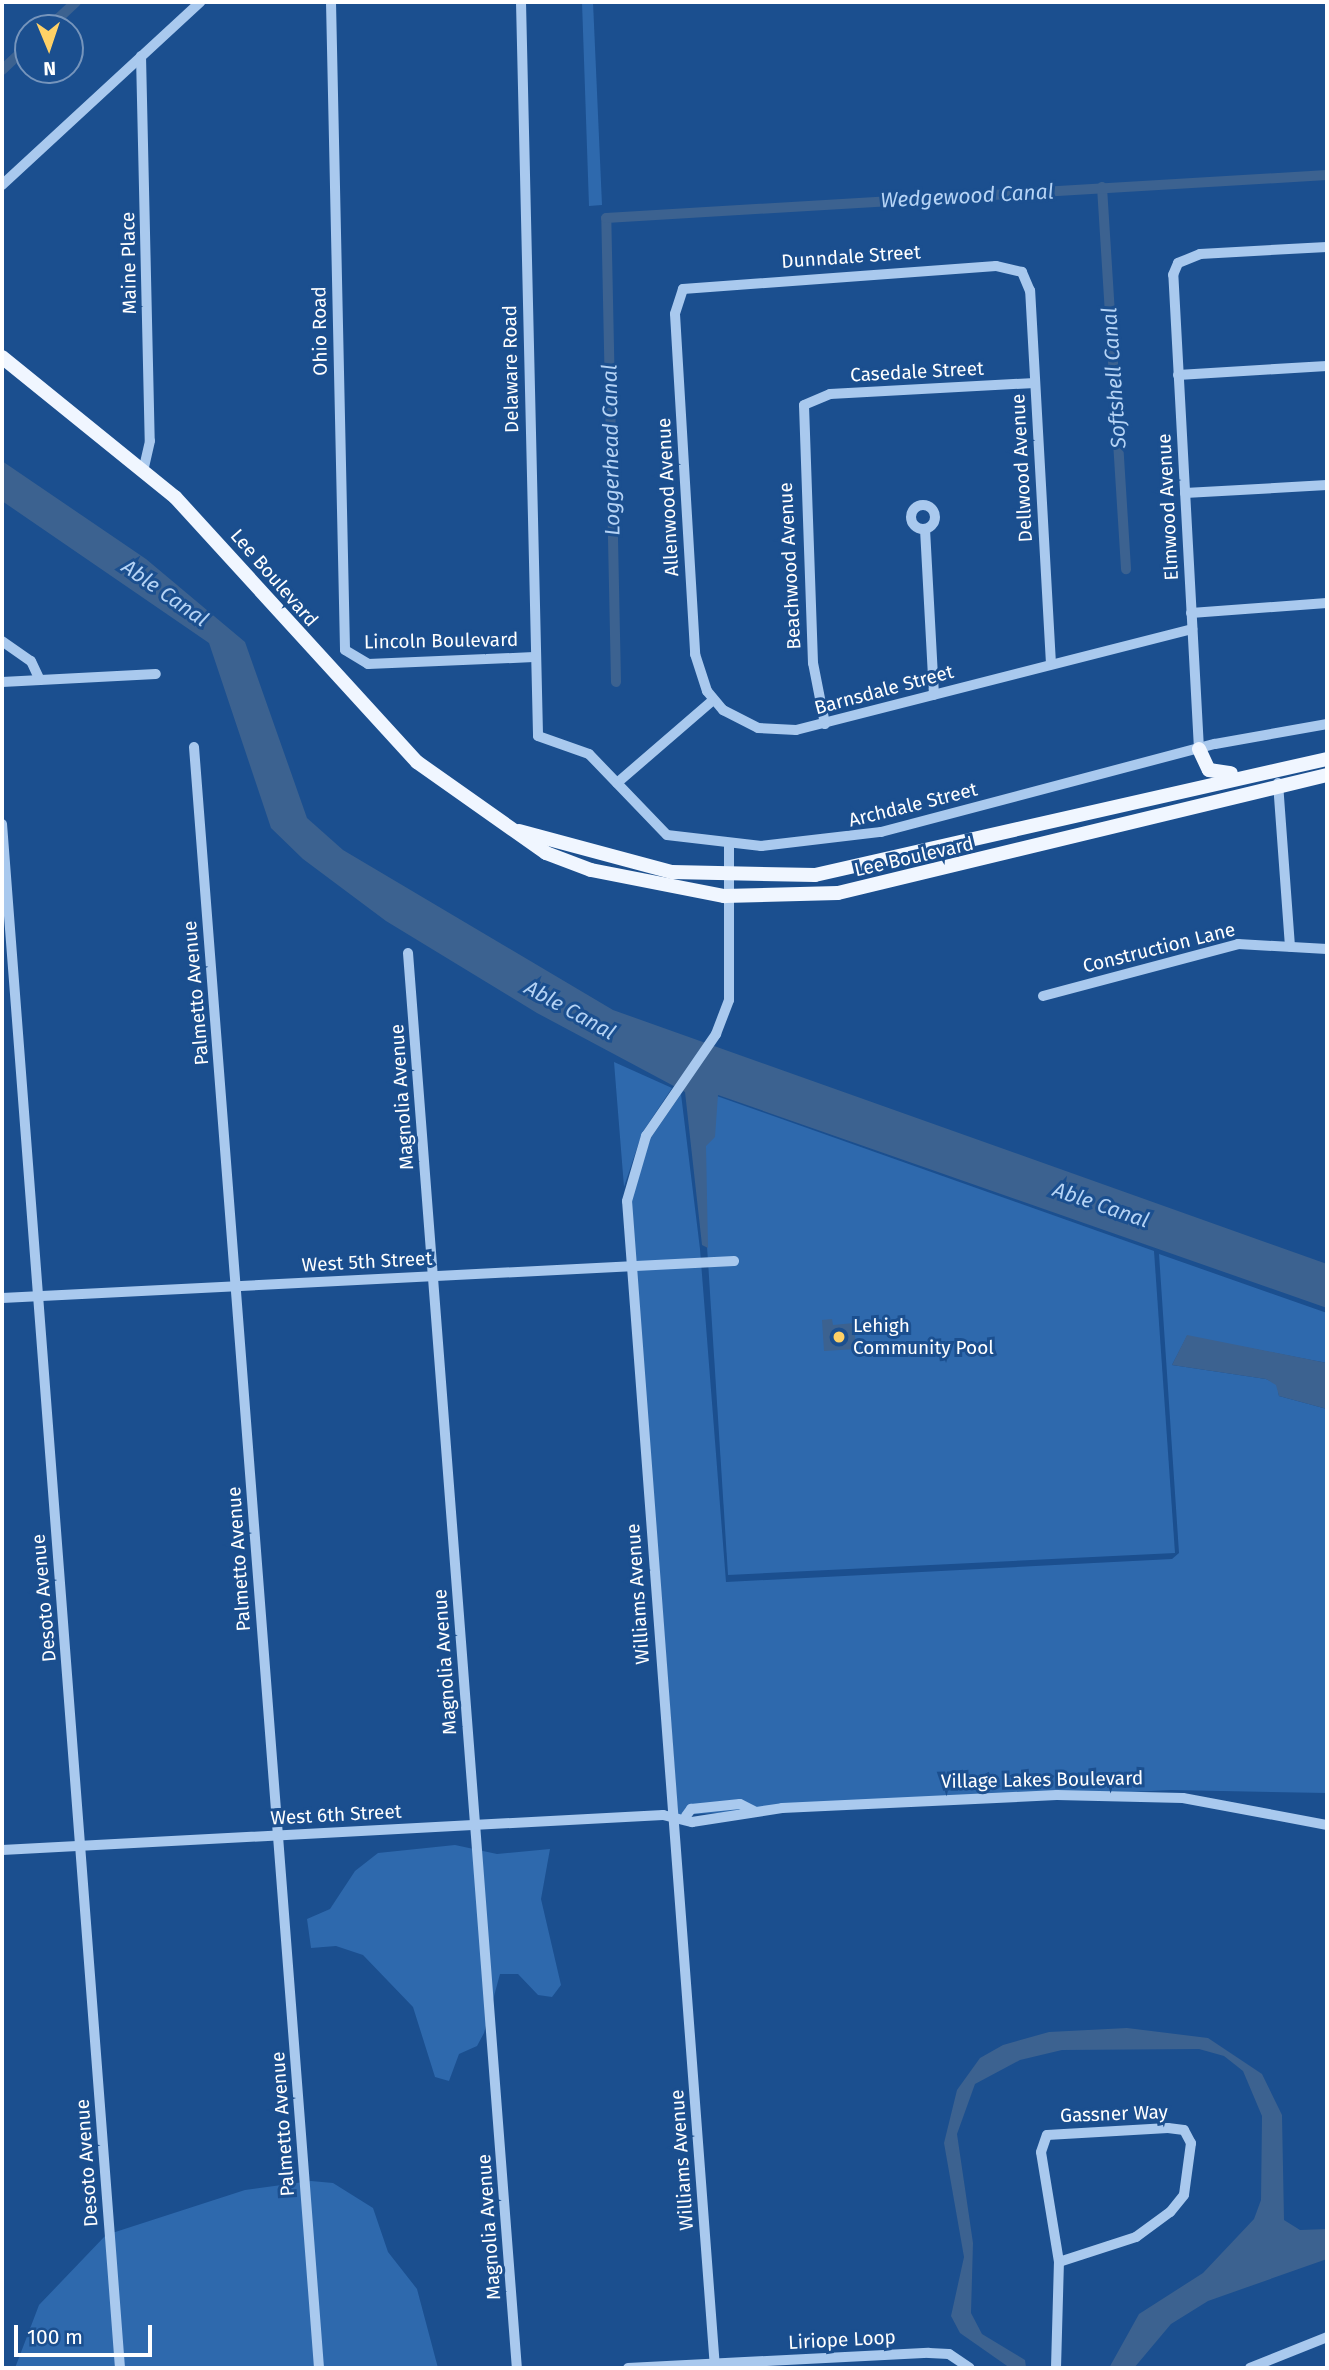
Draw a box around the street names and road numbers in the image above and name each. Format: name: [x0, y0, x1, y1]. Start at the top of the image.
street label: Maine Place: [117, 211, 141, 315]
street label: Dunndale Street: [781, 241, 921, 273]
street label: Ohio Road: [308, 286, 332, 376]
street label: Delaware Road: [498, 305, 524, 433]
street label: Casedale Street: [850, 357, 984, 387]
street label: Dellwood Avenue: [1007, 393, 1037, 543]
street label: Allenwood Avenue: [652, 417, 684, 577]
street label: Elmwood Avenue: [1153, 433, 1183, 581]
street label: Beachwood Avenue: [774, 482, 806, 650]
street label: Lee Boulevard: [225, 525, 323, 631]
street label: Lincoln Boulevard: [364, 628, 518, 654]
street label: Barnsdale Street: [812, 660, 956, 720]
street label: Archdale Street: [846, 778, 980, 832]
street label: Lee Boulevard: [852, 832, 976, 882]
street label: Construction Lane: [1080, 918, 1238, 978]
street label: Palmetto Avenue: [178, 920, 214, 1066]
street label: Magnolia Avenue: [386, 1023, 418, 1171]
street label: West 5th Street: [301, 1247, 433, 1277]
street label: Palmetto Avenue: [223, 1486, 255, 1632]
street label: Williams Avenue: [622, 1523, 654, 1665]
street label: Desoto Avenue: [27, 1533, 61, 1663]
street label: Magnolia Avenue: [429, 1588, 461, 1736]
street label: Village Lakes Boulevard: [941, 1767, 1143, 1793]
street label: West 6th Street: [270, 1800, 402, 1830]
street label: Palmetto Avenue: [267, 2051, 299, 2197]
street label: Williams Avenue: [666, 2089, 698, 2231]
street label: Desoto Avenue: [71, 2098, 103, 2228]
street label: Gassner Way: [1060, 2101, 1168, 2127]
street label: Magnolia Avenue: [473, 2153, 505, 2301]
street label: Liriope Loop: [788, 2326, 896, 2354]

